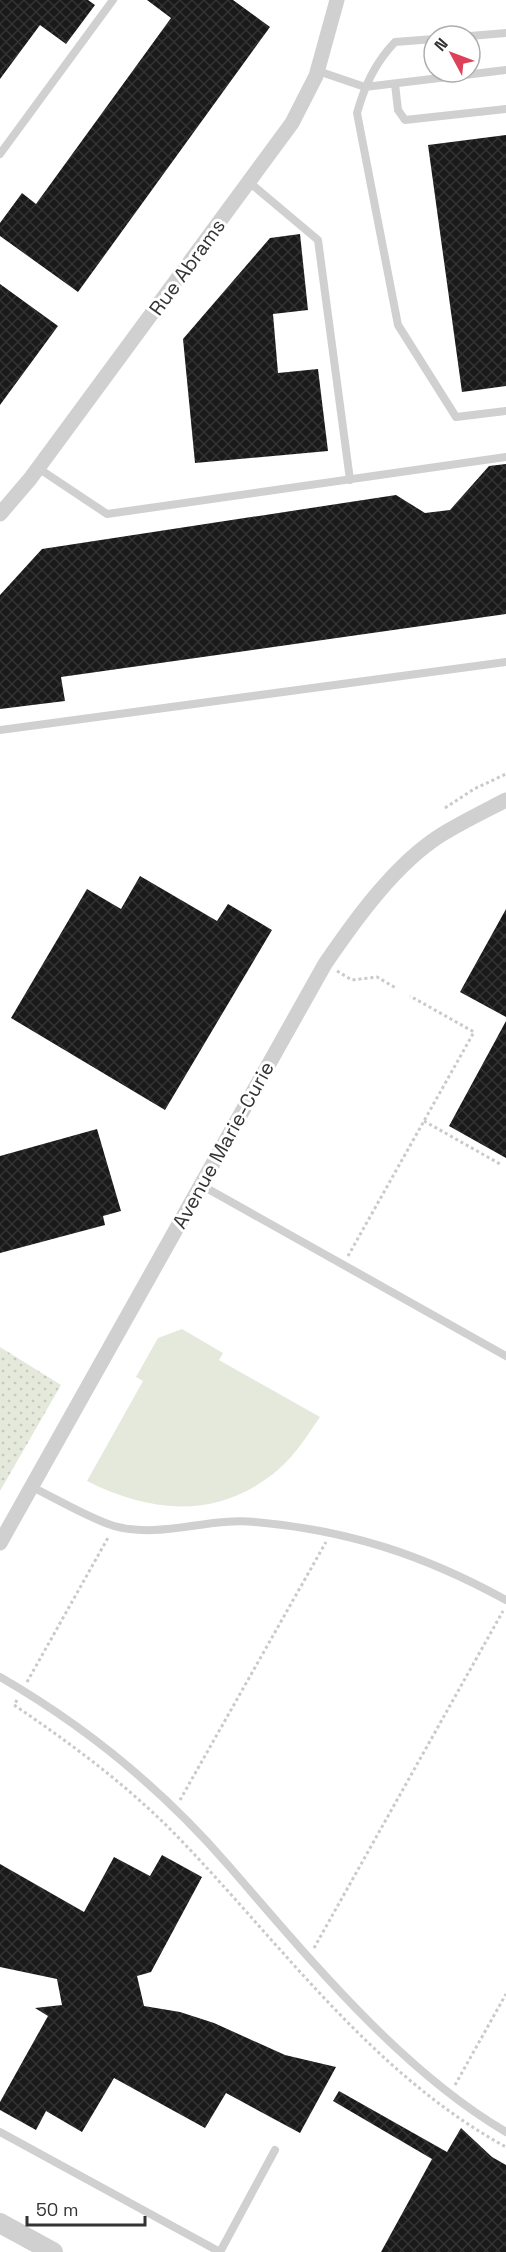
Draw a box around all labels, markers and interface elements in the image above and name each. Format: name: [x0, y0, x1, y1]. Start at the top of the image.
north arrow: [422, 24, 482, 84]
text: N: [430, 34, 453, 55]
street label: Rue Abrams: [143, 213, 231, 321]
street label: Avenue Marie-Curie: [166, 1057, 280, 1233]
scale bar: [27, 2189, 146, 2227]
text: 50 m: [36, 2198, 78, 2221]

